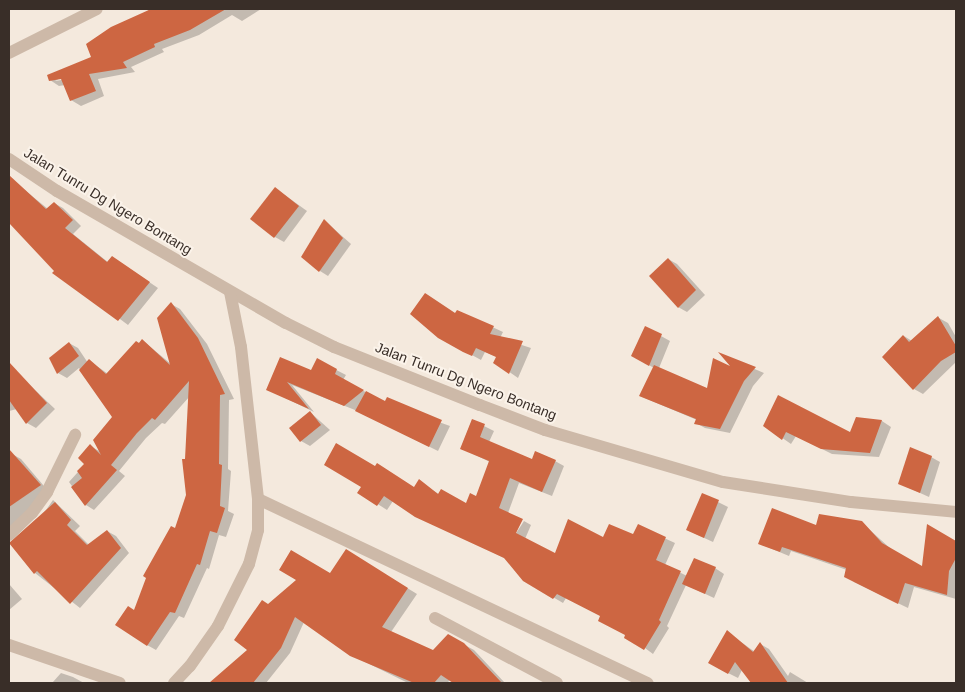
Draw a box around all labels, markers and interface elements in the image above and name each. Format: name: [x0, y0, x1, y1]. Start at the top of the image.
street label: Jalan Tunru Dg Ngero Bontang: [21, 144, 195, 258]
street label: Jalan Tunru Dg Ngero Bontang: [373, 339, 559, 423]

